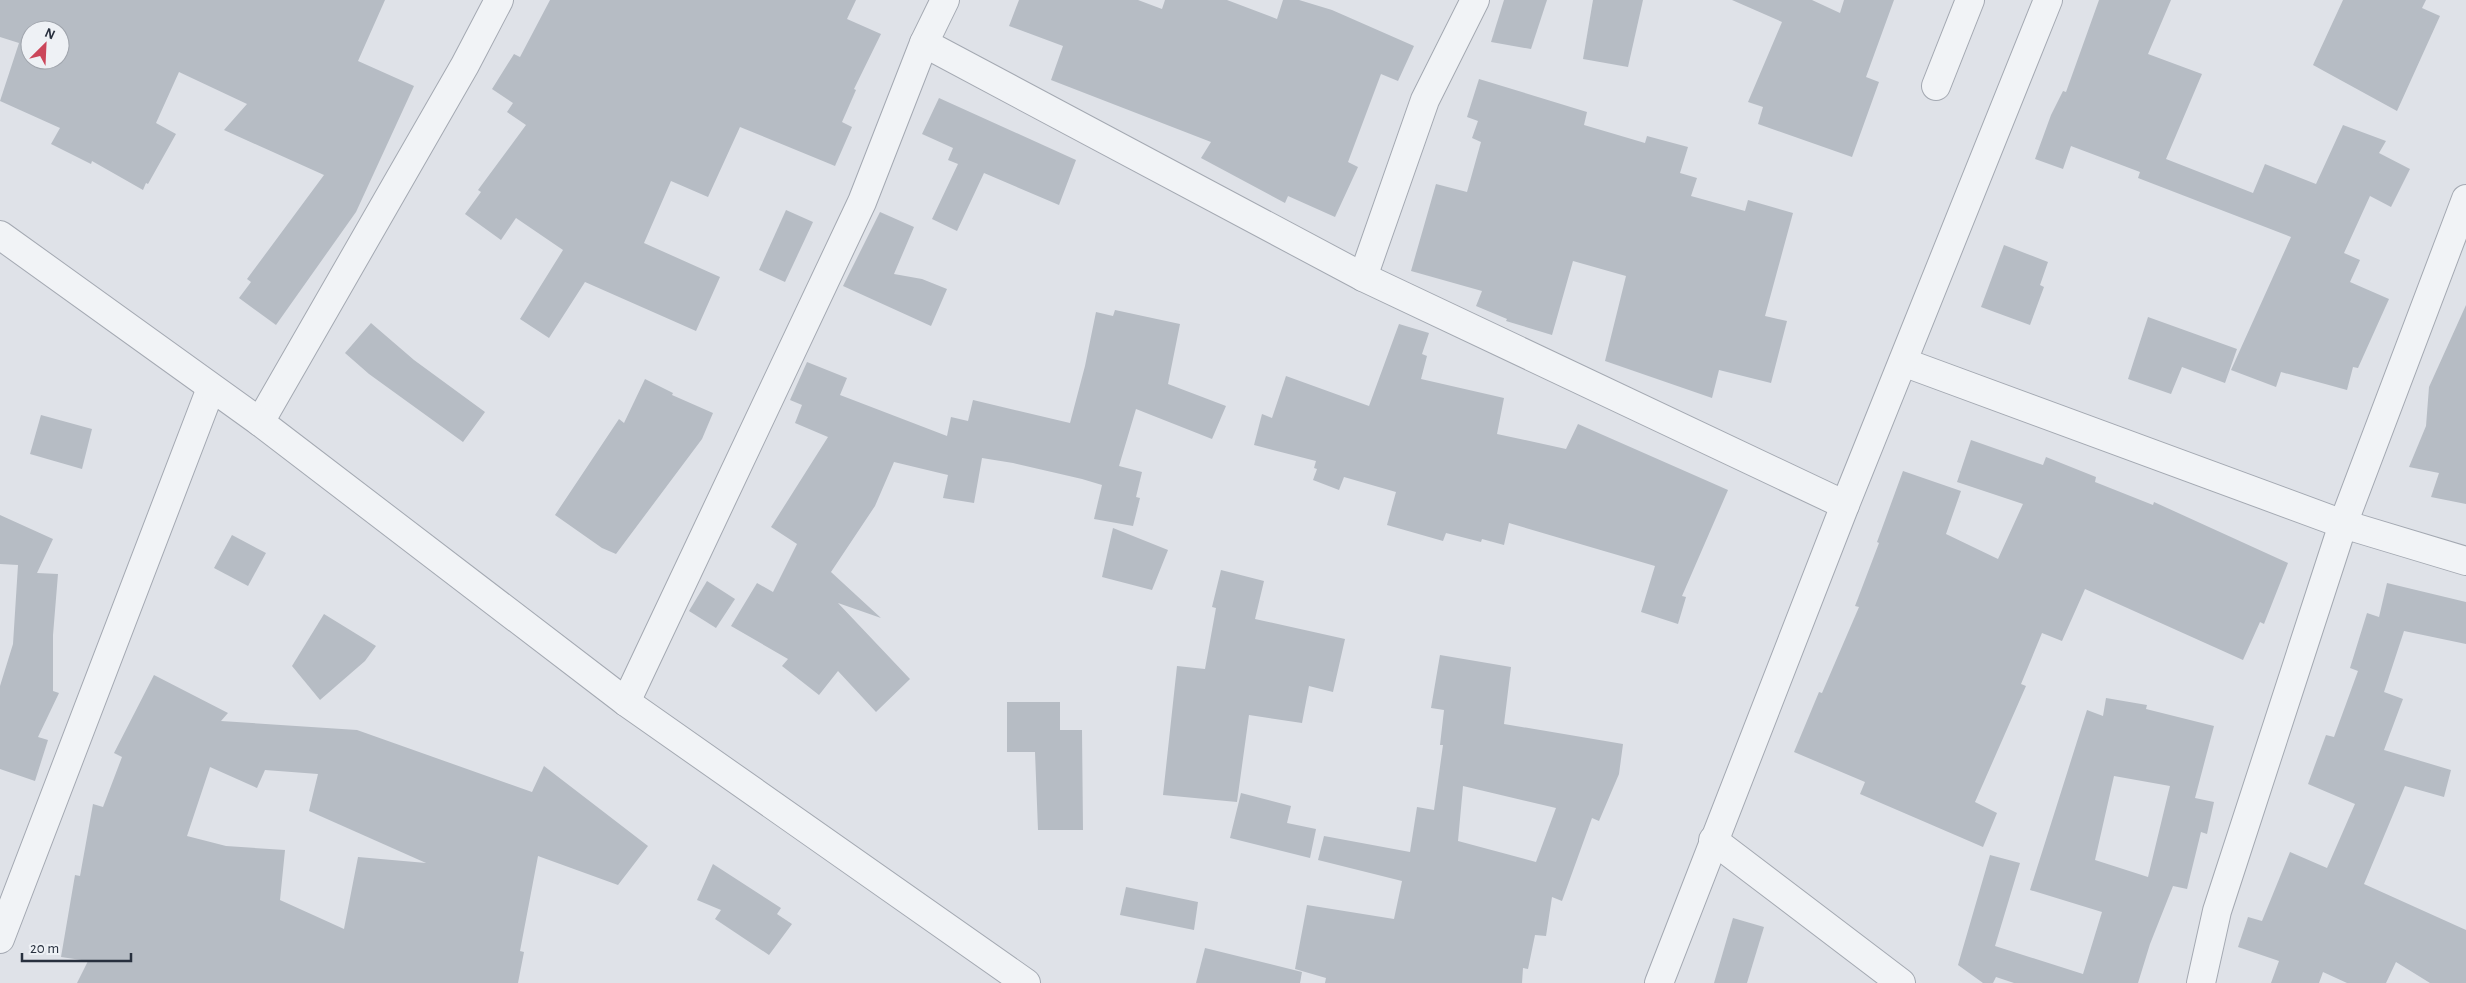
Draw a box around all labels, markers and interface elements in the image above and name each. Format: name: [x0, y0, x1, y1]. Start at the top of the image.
north arrow: [20, 20, 70, 70]
text: N: [43, 26, 57, 42]
scale bar: [22, 930, 131, 962]
text: 20 m: [30, 941, 59, 956]

